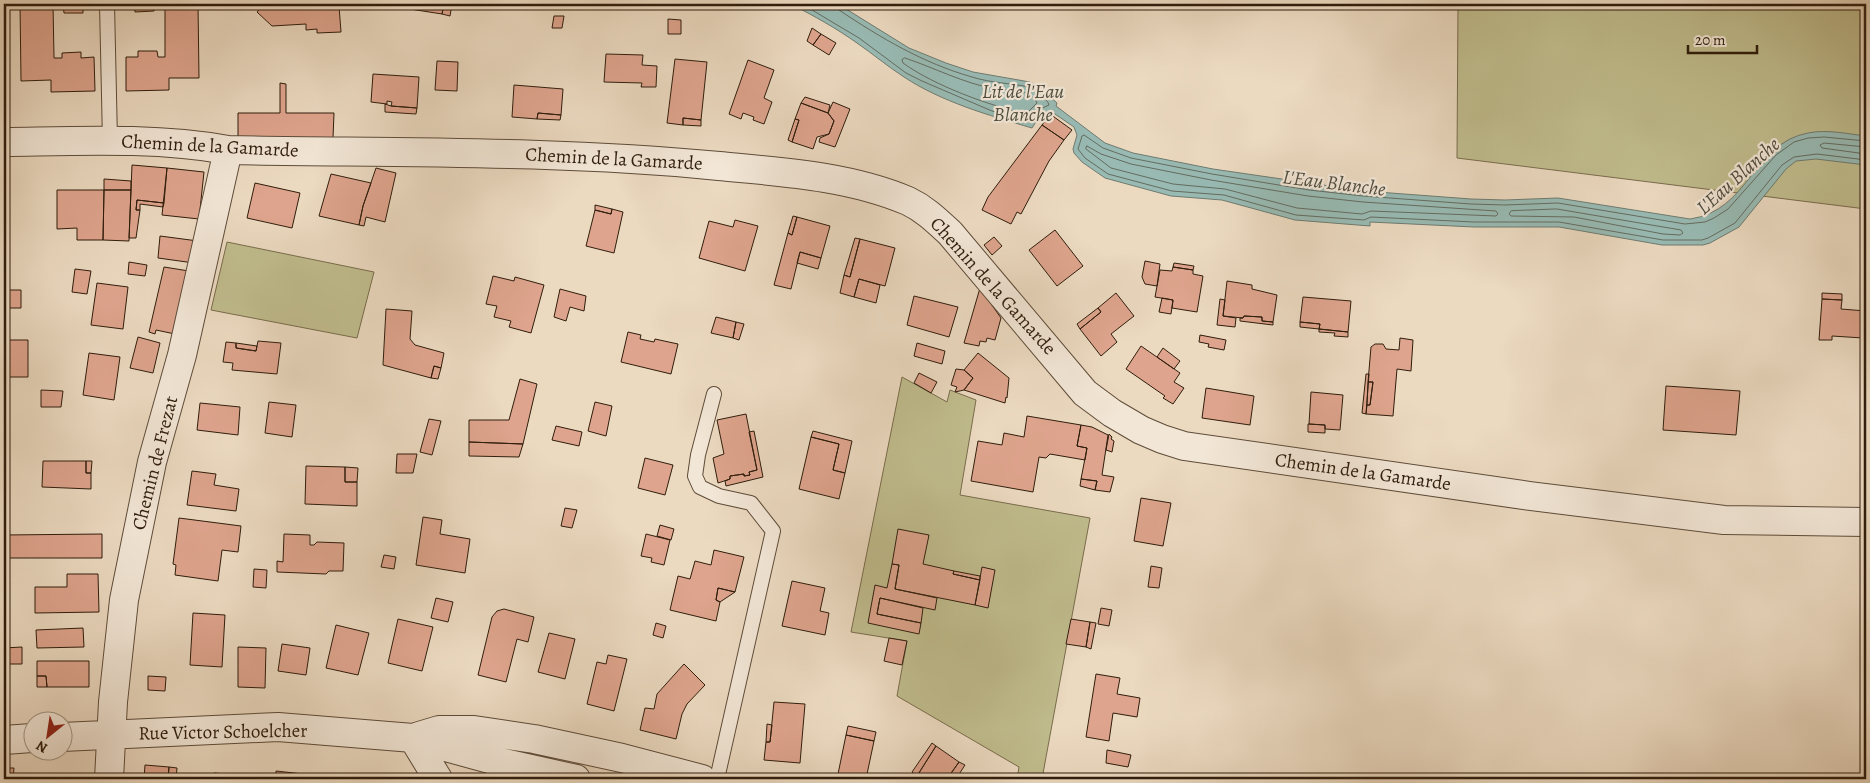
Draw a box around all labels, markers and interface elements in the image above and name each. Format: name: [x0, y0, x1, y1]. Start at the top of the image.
scale bar: [1688, 22, 1756, 54]
text: 20 m: [1695, 30, 1726, 50]
water label: Lit de l'Eau Blanche: [982, 78, 1064, 128]
street label: Chemin de la Gamarde: [121, 128, 299, 164]
water label: L'Eau Blanche: [1690, 131, 1786, 221]
street label: Chemin de la Gamarde: [525, 141, 703, 177]
water label: L'Eau Blanche: [1281, 163, 1387, 203]
street label: Chemin de la Gamarde: [924, 211, 1062, 361]
street label: Chemin de Frezat: [126, 393, 184, 533]
street label: Chemin de la Gamarde: [1273, 447, 1453, 497]
north arrow: [22, 710, 72, 760]
street label: Rue Victor Schoelcher: [138, 718, 308, 746]
text: N: [33, 736, 51, 758]

